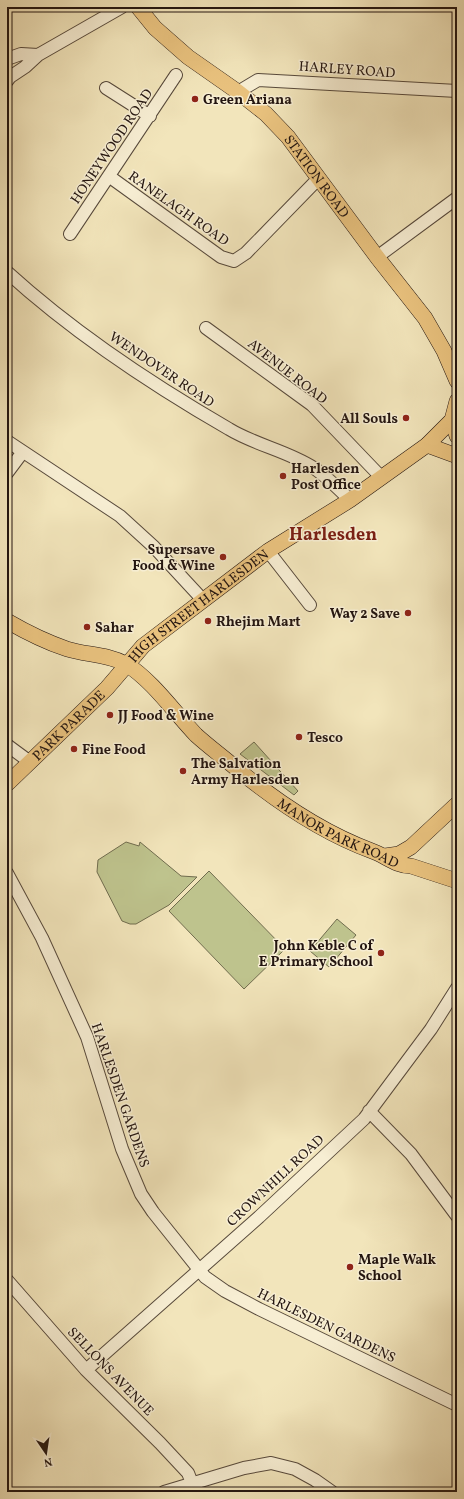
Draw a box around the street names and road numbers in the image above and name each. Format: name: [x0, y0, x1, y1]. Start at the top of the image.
street label: HARLEY ROAD: [298, 58, 396, 83]
street label: HONEYWOOD ROAD: [67, 86, 158, 208]
street label: STATION ROAD: [279, 131, 353, 222]
street label: RANELAGH ROAD: [124, 167, 232, 251]
street label: WENDOVER ROAD: [105, 328, 217, 413]
street label: AVENUE ROAD: [243, 335, 331, 409]
street label: HIGH STREET HARLESDEN: [125, 546, 273, 667]
street label: PARK PARADE: [29, 687, 110, 766]
street label: MANOR PARK ROAD: [273, 795, 401, 874]
street label: HARLESDEN GARDENS: [86, 1021, 153, 1170]
street label: CROWNHILL ROAD: [223, 1131, 329, 1231]
street label: HARLESDEN GARDENS: [254, 1285, 399, 1368]
street label: SELLONS AVENUE: [62, 1323, 157, 1421]

